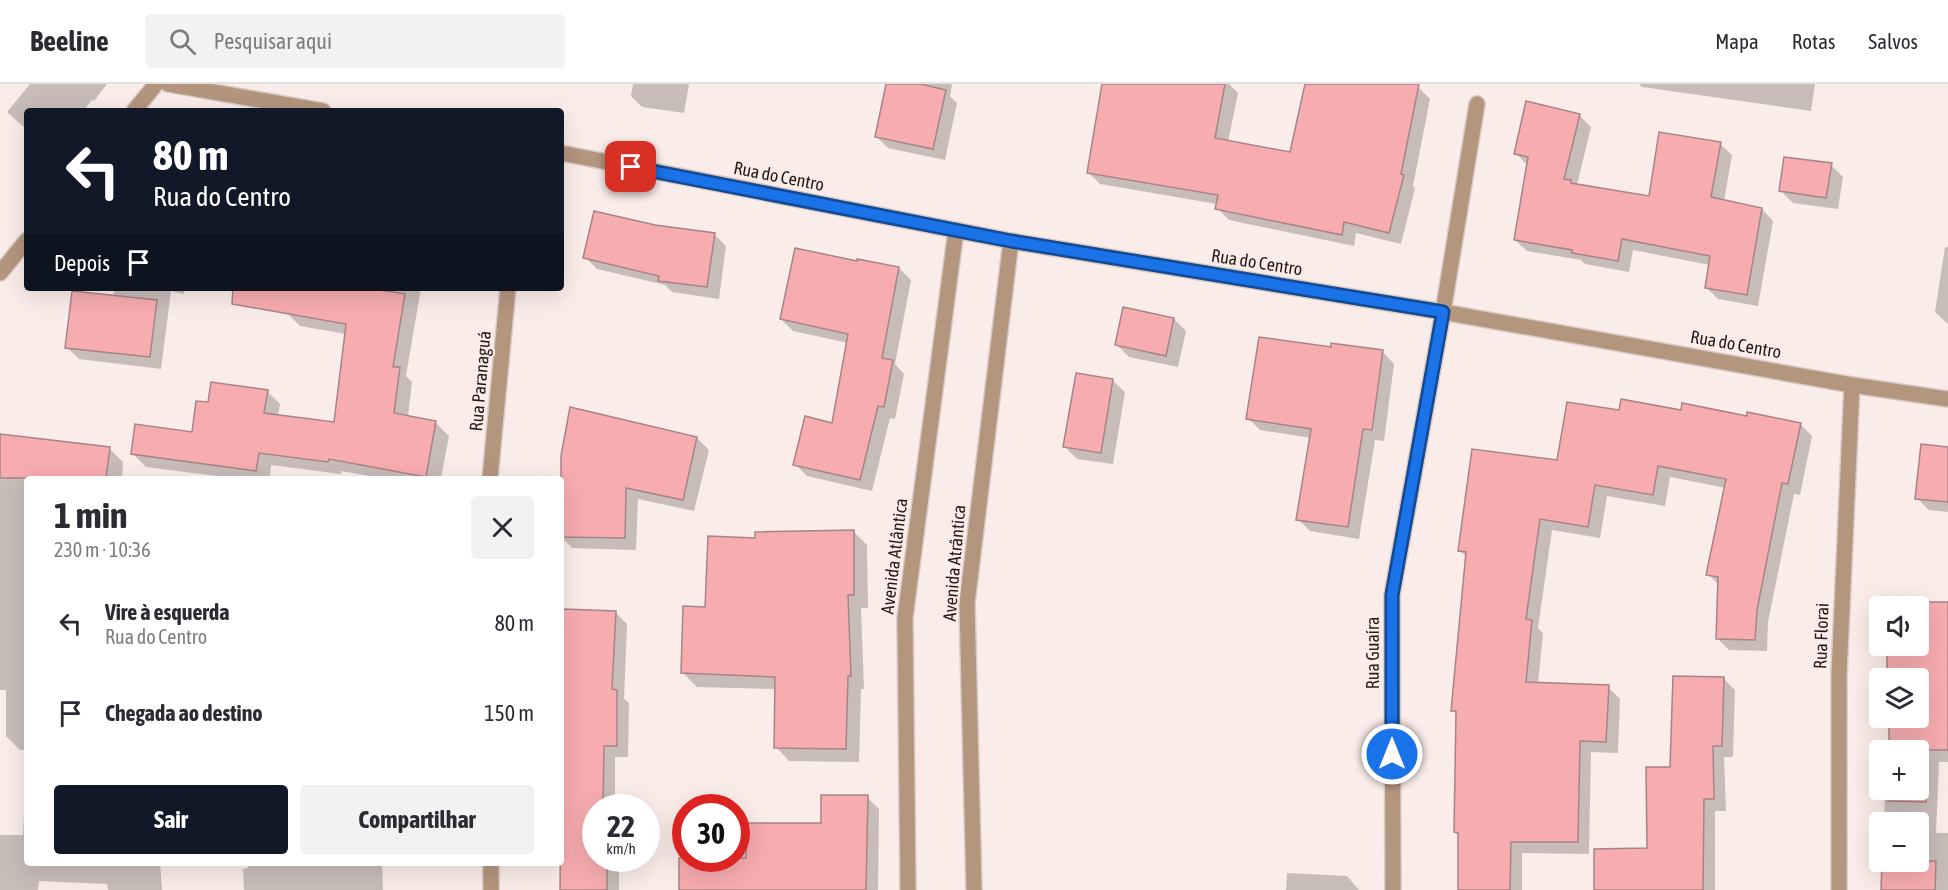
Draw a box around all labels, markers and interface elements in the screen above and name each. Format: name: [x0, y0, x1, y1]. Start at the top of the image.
search box: [145, 14, 565, 68]
text: Beeline: [30, 25, 109, 57]
icon: search: [166, 25, 199, 58]
text: Pesquisar aqui: [214, 28, 332, 54]
text: Mapa: [1715, 29, 1759, 53]
text: Rotas: [1792, 29, 1835, 53]
text: Salvos: [1868, 29, 1918, 53]
text: 80 m: [153, 131, 228, 179]
icon: left: [54, 132, 132, 210]
pin: [605, 141, 656, 192]
icon: arrive: [614, 150, 647, 183]
street label: Rua do Centro: [732, 157, 826, 195]
text: Rua do Centro: [153, 181, 291, 212]
street label: Rua do Centro: [1210, 244, 1304, 280]
icon: arrive: [122, 246, 155, 279]
text: Depois: [54, 250, 110, 276]
street label: Rua do Centro: [1689, 326, 1783, 362]
street label: Rua Paranaguá: [465, 330, 495, 432]
text: 1 min: [54, 494, 128, 536]
button: close: [471, 496, 534, 559]
street label: Avenida Atlântica: [876, 497, 912, 615]
street label: Avenida Atrântica: [938, 504, 970, 622]
text: 230 m · 10:36: [54, 538, 151, 561]
map controls: [1869, 596, 1929, 872]
button: sound: [1869, 596, 1929, 656]
text: Vire à esquerda: [105, 599, 230, 625]
street label: Rua Florai: [1809, 603, 1833, 669]
icon: left: [54, 607, 87, 640]
text: 80 m: [494, 610, 534, 636]
street label: Rua Guaíra: [1362, 617, 1383, 689]
text: Rua do Centro: [105, 625, 207, 648]
button: layers: [1869, 668, 1929, 728]
icon: arrive: [54, 697, 87, 730]
text: Chegada ao destino: [105, 700, 263, 726]
text: 150 m: [484, 700, 534, 726]
position arrow: [1360, 722, 1424, 786]
button: +: [1869, 740, 1929, 800]
button: Sair: [54, 785, 288, 854]
button: Compartilhar: [300, 785, 534, 854]
speed limit sign: 30: [672, 794, 750, 872]
text: 22: [607, 809, 635, 843]
button: −: [1869, 812, 1929, 872]
text: km/h: [606, 840, 636, 857]

